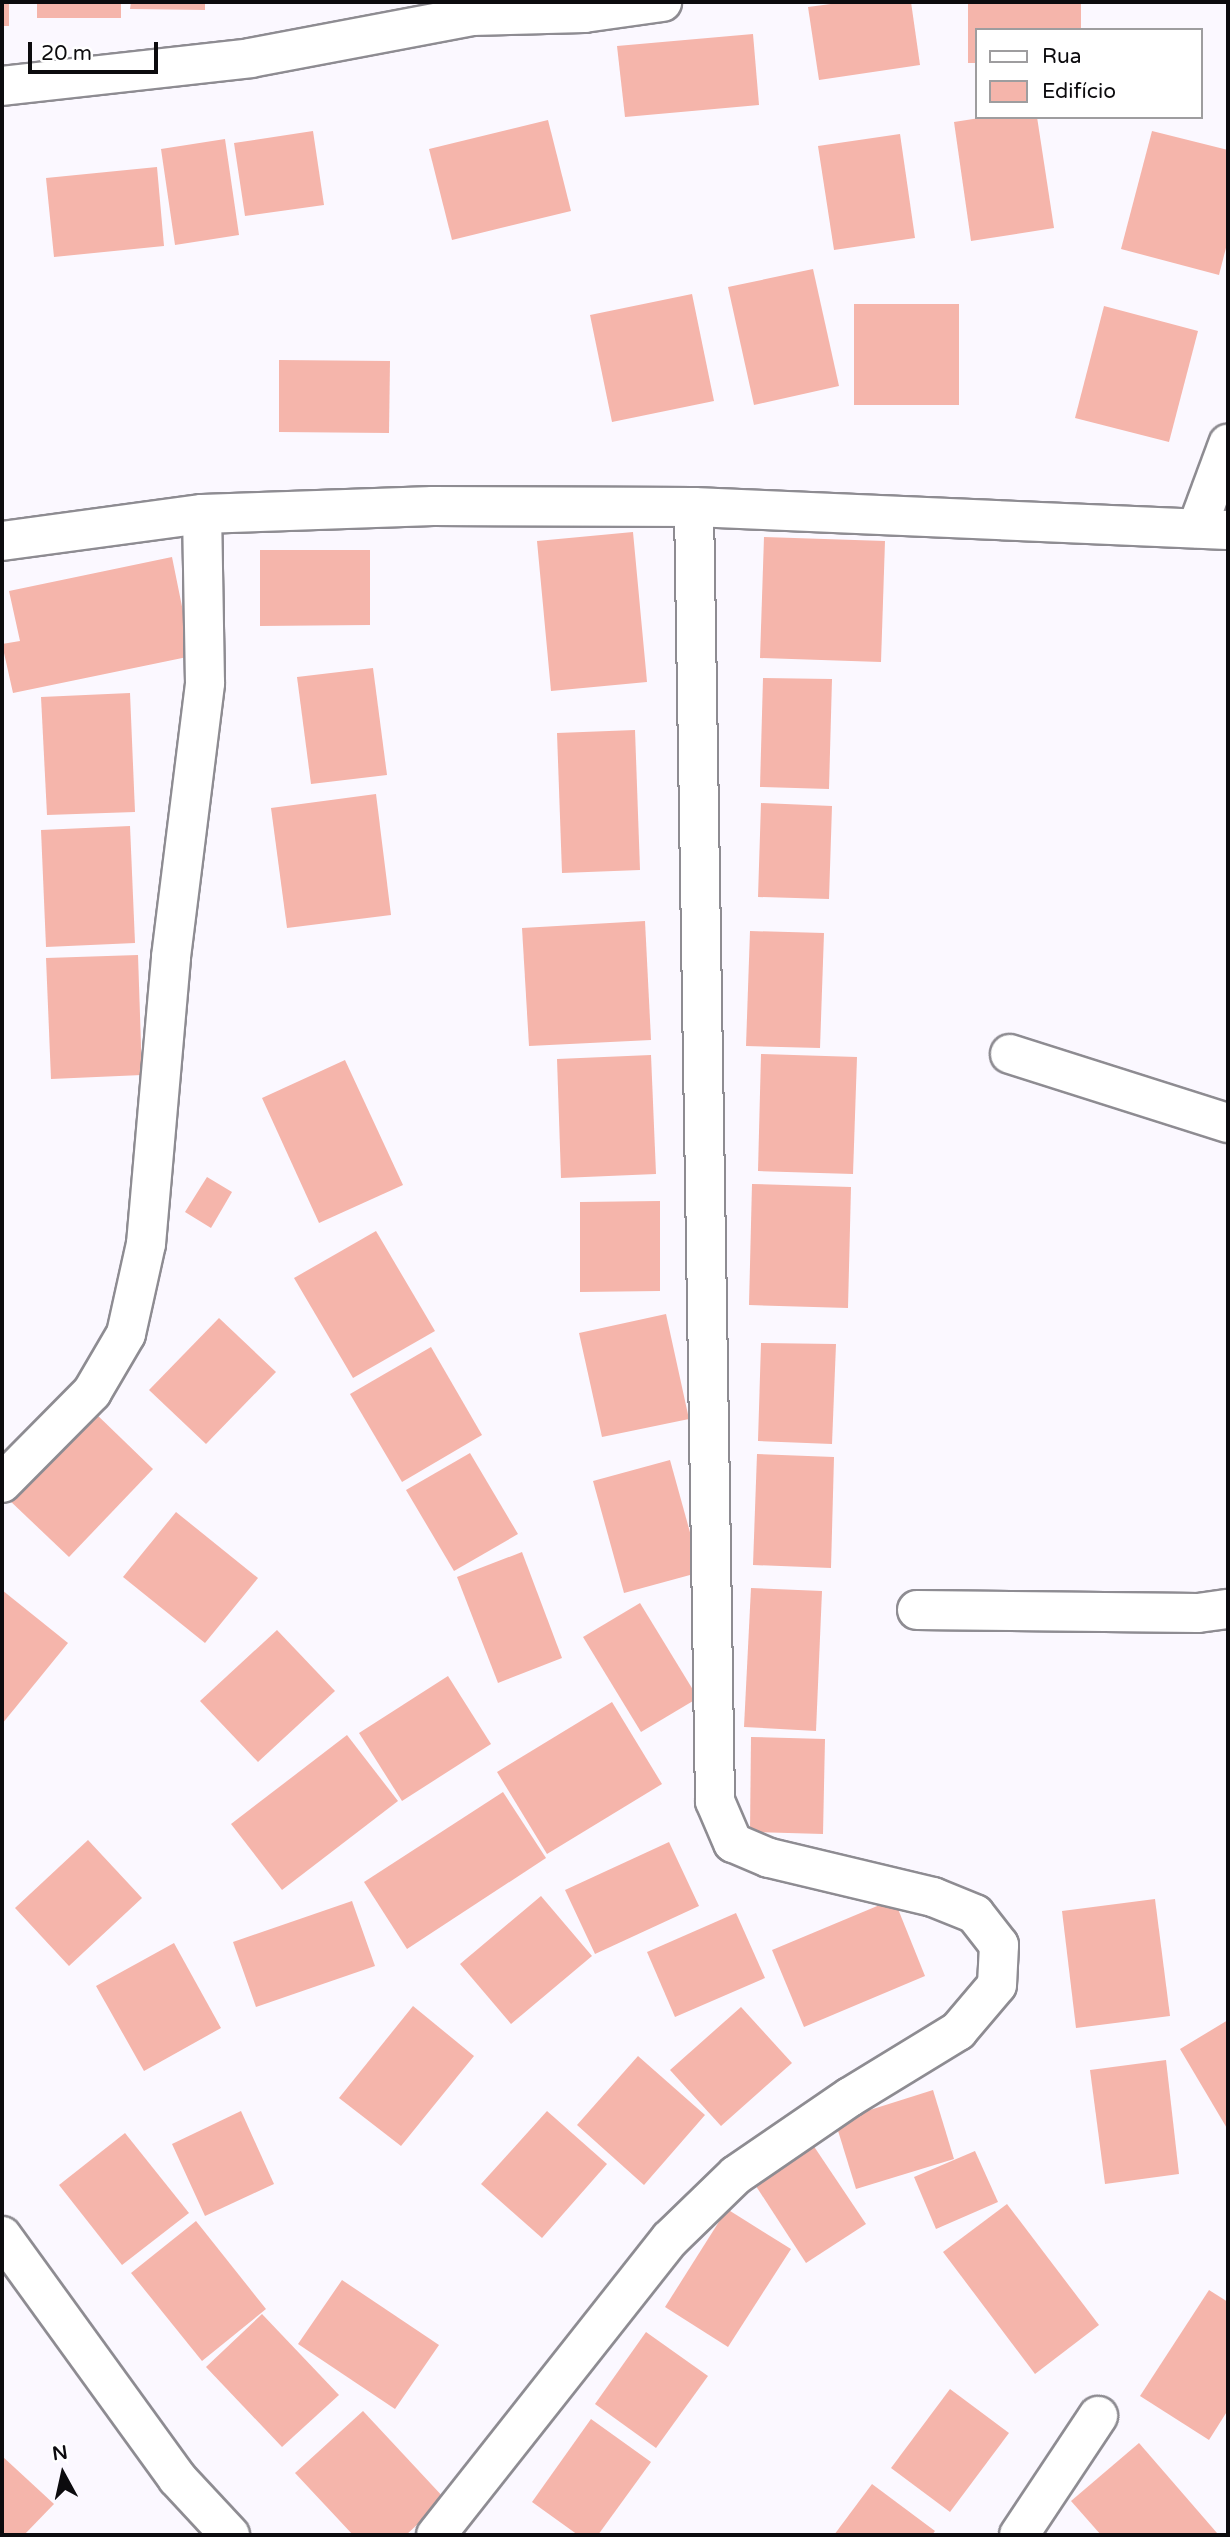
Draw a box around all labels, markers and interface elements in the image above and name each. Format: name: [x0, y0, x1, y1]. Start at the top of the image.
scale bar: [32, 28, 161, 72]
legend: [974, 28, 1202, 119]
text: 20 m: [41, 41, 92, 66]
text: Rua: [1042, 44, 1082, 69]
text: Edifício: [1042, 79, 1116, 104]
north arrow: [28, 2439, 98, 2509]
text: N: [51, 2441, 69, 2465]

